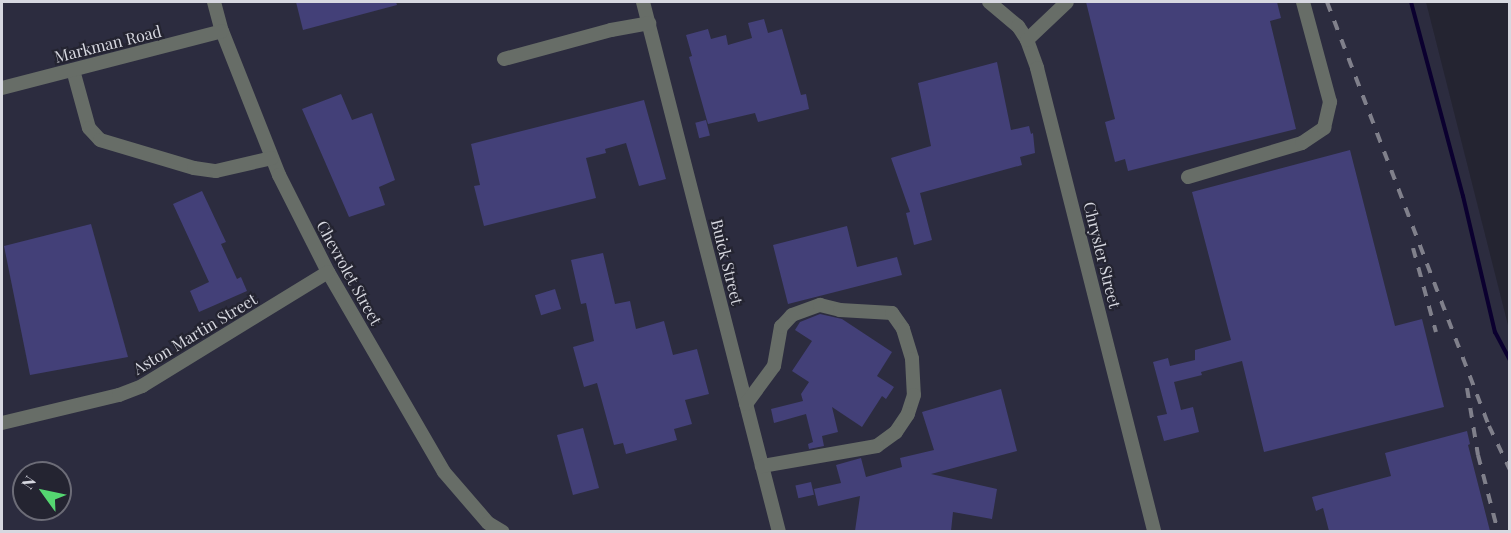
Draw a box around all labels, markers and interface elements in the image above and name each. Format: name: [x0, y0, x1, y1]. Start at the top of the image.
street label: Markman Road: [53, 21, 163, 67]
street label: Chrysler Street: [1079, 200, 1125, 310]
street label: Chevrolet Street: [312, 217, 386, 329]
street label: Buick Street: [707, 217, 747, 307]
street label: Aston Martin Street: [130, 289, 260, 379]
north arrow: [12, 461, 72, 521]
text: N: [16, 471, 40, 493]

